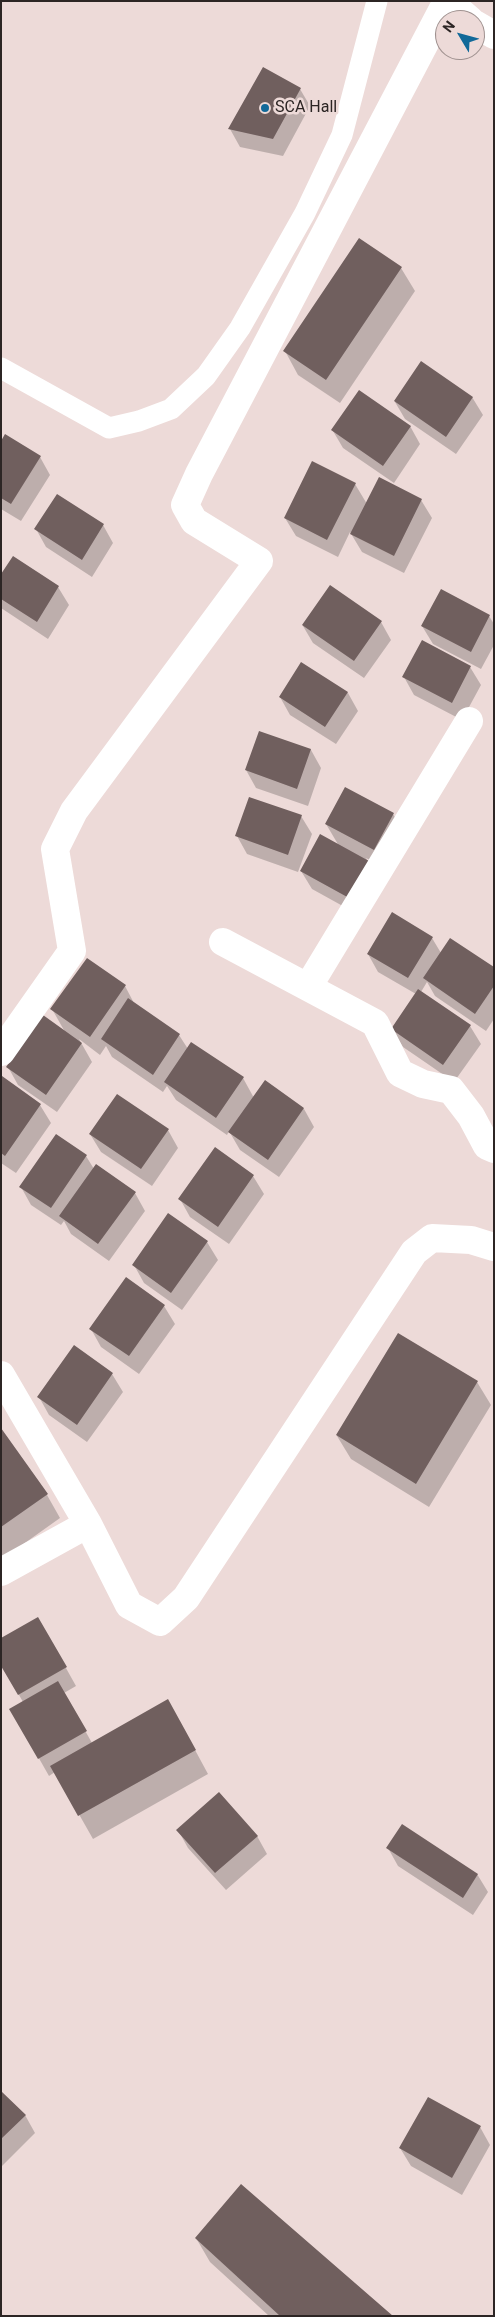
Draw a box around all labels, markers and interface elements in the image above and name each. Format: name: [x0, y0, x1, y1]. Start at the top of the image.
north arrow: [435, 10, 485, 60]
text: N: [439, 18, 458, 35]
place label: SCA Hall: [275, 98, 337, 118]
marker: SCA Hall: [259, 102, 271, 114]

